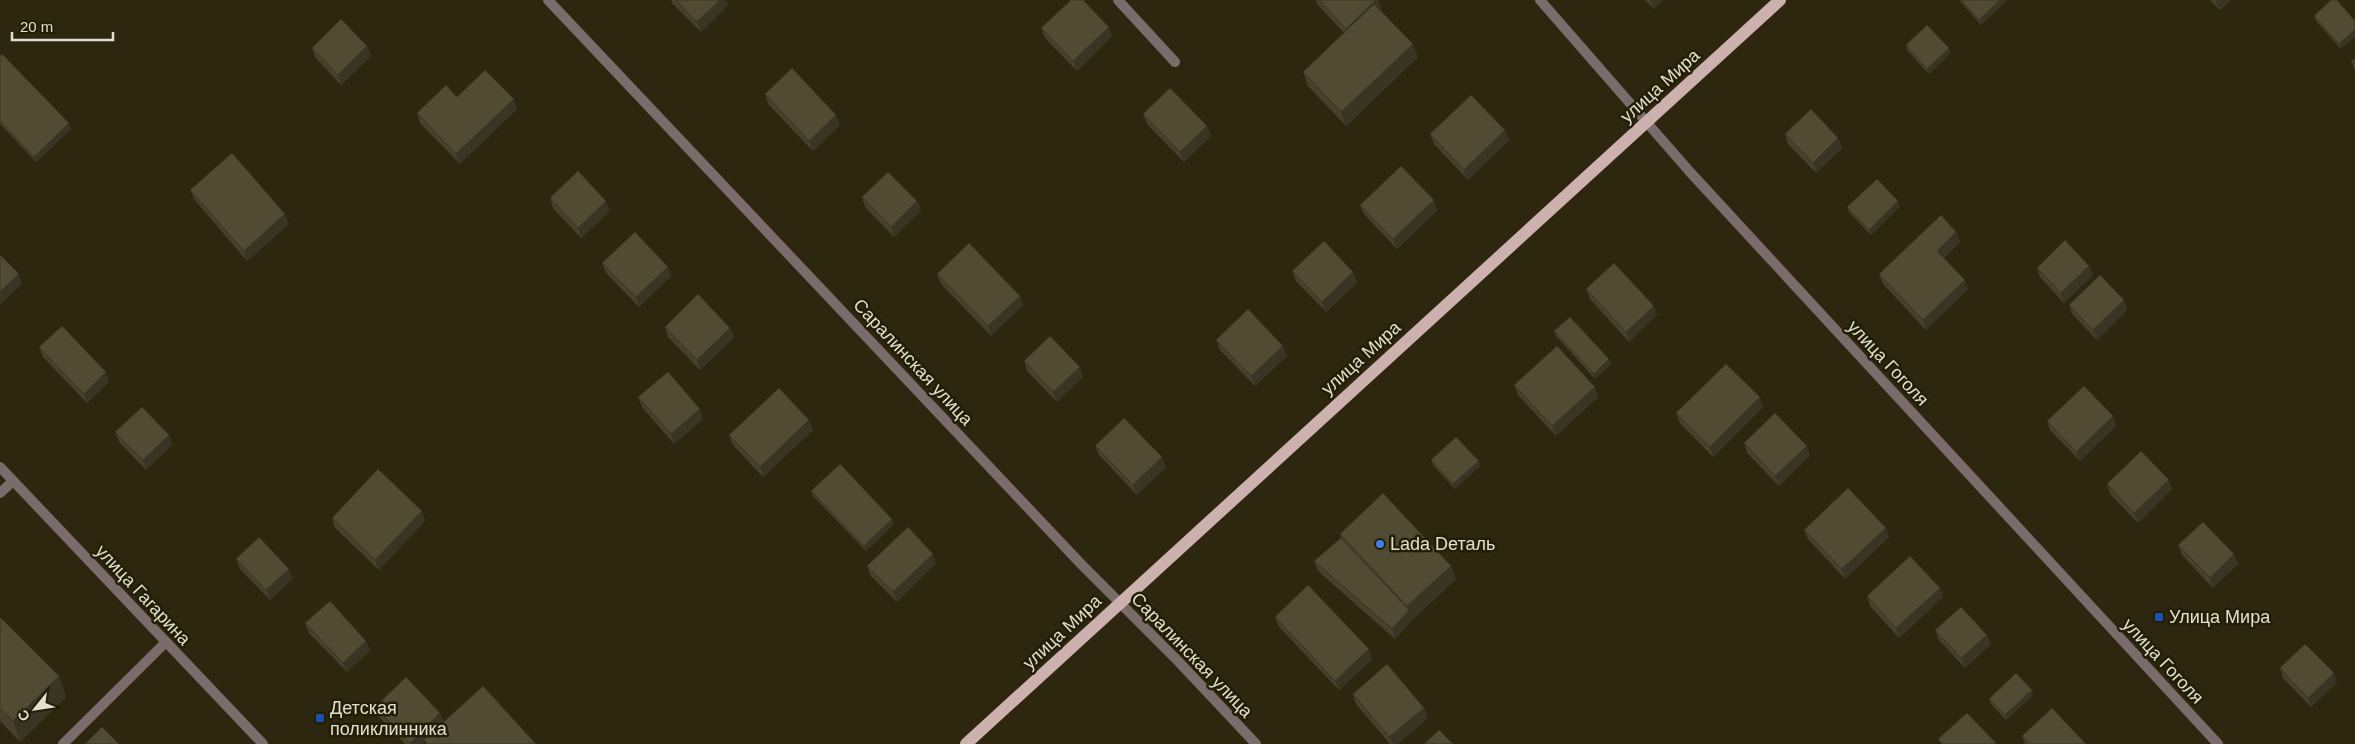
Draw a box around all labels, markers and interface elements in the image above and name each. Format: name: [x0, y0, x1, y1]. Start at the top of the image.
scale bar: [12, 10, 114, 42]
text: 20 m: [20, 18, 53, 35]
street label: улица Мира: [1616, 45, 1704, 127]
street label: Саралинская улица: [849, 295, 977, 430]
street label: улица Гоголя: [1843, 316, 1933, 410]
street label: улица Мира: [1317, 317, 1405, 399]
place label: Lada Dеталь: [1390, 534, 1495, 554]
marker: Lada Dеталь: [1374, 538, 1386, 550]
street label: улица Гагарина: [92, 541, 195, 650]
street label: Саралинская улица: [1127, 589, 1257, 722]
street label: улица Мира: [1019, 590, 1106, 673]
place label: Улица Мира: [2169, 607, 2271, 627]
marker: Улица Мира: [2153, 611, 2165, 623]
street label: улица Гоголя: [2118, 614, 2208, 708]
north arrow: [10, 684, 60, 734]
place label: Детская поликлинника: [330, 698, 448, 739]
text: С: [14, 707, 33, 724]
marker: Детская поликлинника: [314, 712, 326, 724]

